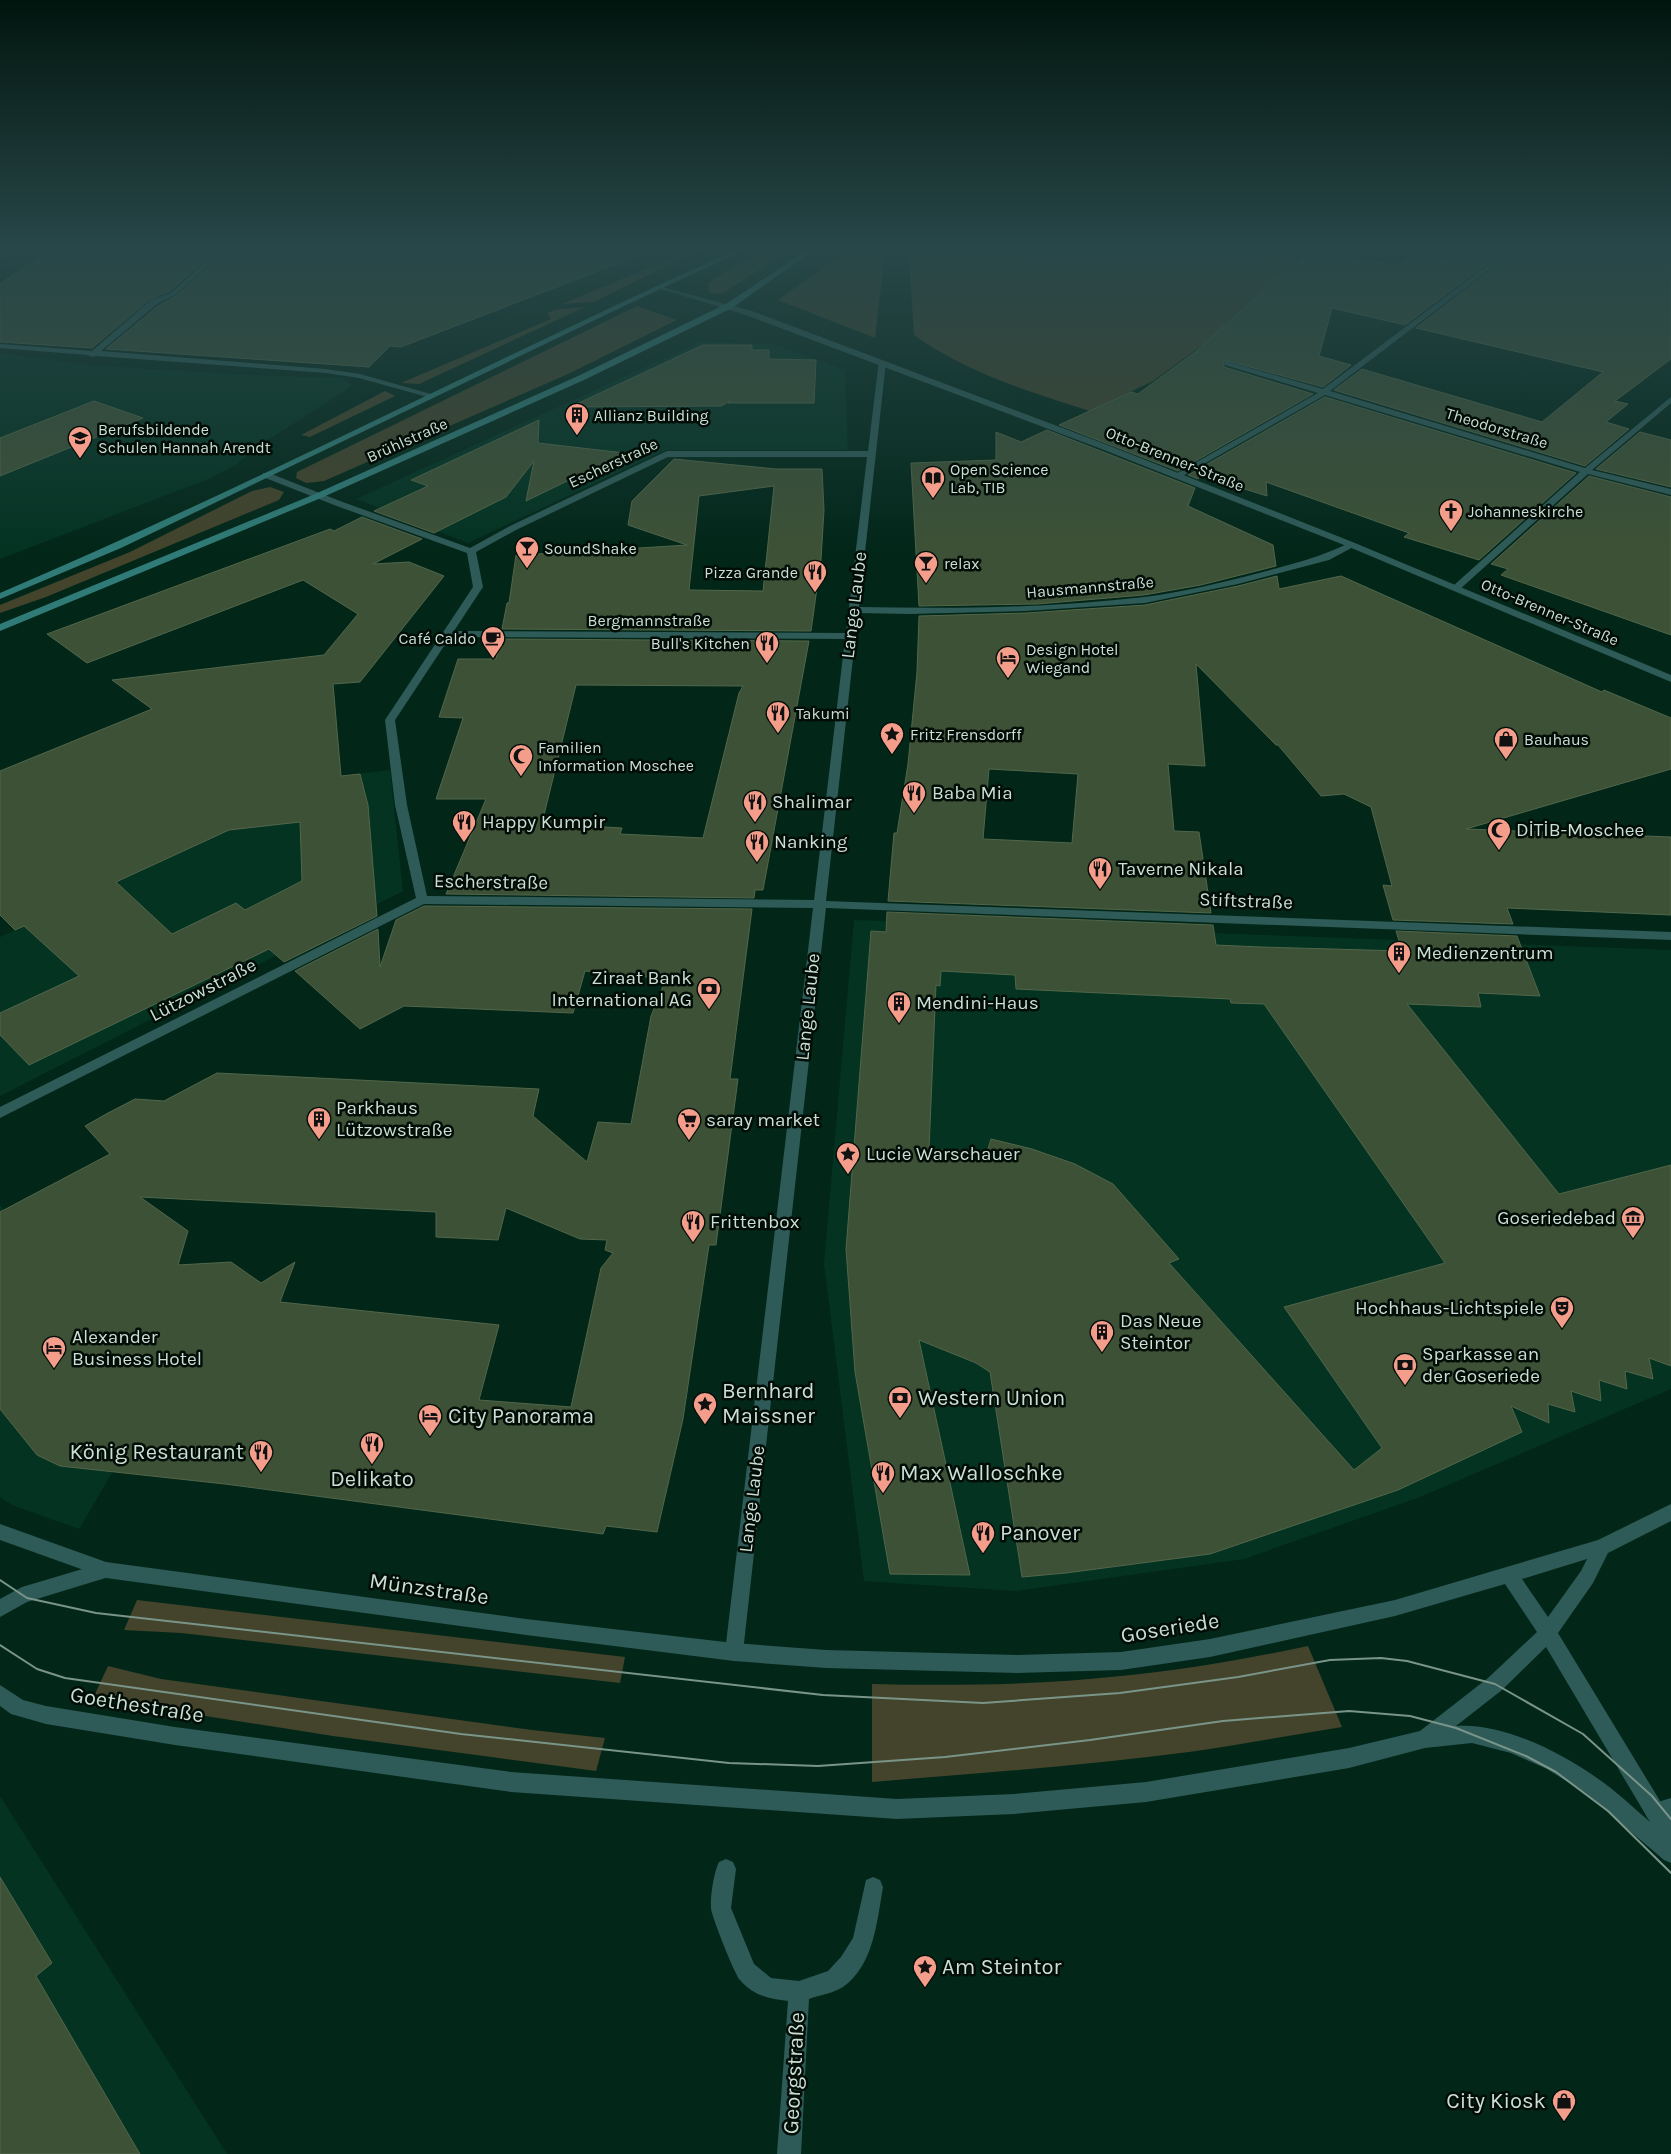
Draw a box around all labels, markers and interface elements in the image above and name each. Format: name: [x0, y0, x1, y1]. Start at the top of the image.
building icon: Allianz Building: [564, 402, 590, 436]
street label: Theodorstraße: [1444, 403, 1550, 453]
place label: Allianz Building: [594, 406, 709, 425]
street label: Brühlstraße: [364, 414, 450, 466]
place label: Berufsbildende Schulen Hannah Arendt: [98, 420, 271, 457]
street label: Otto-Brenner-Straße: [1103, 423, 1247, 495]
school or university icon: Berufsbildende Schulen Hannah Arendt: [67, 425, 93, 459]
street label: Escherstraße: [565, 434, 661, 492]
place label: Open Science Lab, TIB: [950, 460, 1048, 497]
library icon: Open Science Lab, TIB: [920, 465, 946, 499]
church icon: Johanneskirche: [1438, 498, 1464, 532]
place label: Johanneskirche: [1468, 502, 1583, 521]
bar icon: SoundShake: [514, 535, 540, 569]
place label: SoundShake: [544, 539, 637, 558]
street label: Lange Laube: [837, 550, 871, 660]
bar icon: relax: [913, 550, 939, 584]
place label: relax: [944, 554, 979, 573]
restaurant icon: Pizza Grande: [802, 559, 828, 593]
place label: Pizza Grande: [704, 563, 798, 582]
street label: Hausmannstraße: [1026, 572, 1154, 602]
street label: Otto-Brenner-Straße: [1478, 574, 1622, 650]
street label: Bergmannstraße: [588, 611, 710, 630]
cafe icon: Café Caldo: [480, 625, 506, 659]
place label: Café Caldo: [399, 629, 476, 648]
restaurant icon: Bull's Kitchen: [754, 630, 780, 664]
place label: Bull's Kitchen: [651, 634, 750, 653]
place label: Design Hotel Wiegand: [1026, 640, 1119, 677]
hotel icon: Design Hotel Wiegand: [995, 645, 1021, 679]
restaurant icon: Takumi: [765, 700, 791, 734]
place label: Takumi: [796, 704, 850, 723]
place icon: Fritz Frensdorff: [879, 721, 905, 755]
place label: Fritz Frensdorff: [910, 725, 1022, 744]
shop icon: Bauhaus: [1493, 726, 1519, 760]
place label: Bauhaus: [1524, 730, 1589, 749]
place label: Familien Information Moschee: [538, 738, 694, 775]
mosque icon: Familien Information Moschee: [508, 743, 534, 777]
restaurant icon: Baba Mia: [901, 780, 927, 814]
place label: Baba Mia: [932, 782, 1013, 804]
restaurant icon: Shalimar: [742, 789, 768, 823]
place label: Shalimar: [772, 791, 852, 813]
restaurant icon: Happy Kumpir: [451, 809, 477, 843]
place label: Happy Kumpir: [482, 811, 605, 833]
mosque icon: DİTİB-Moschee: [1486, 817, 1512, 851]
place label: DİTİB-Moschee: [1516, 819, 1644, 841]
restaurant icon: Nanking: [744, 829, 770, 863]
place label: Nanking: [774, 831, 848, 853]
restaurant icon: Taverne Nikala: [1087, 856, 1113, 890]
place label: Taverne Nikala: [1118, 858, 1244, 880]
street label: Escherstraße: [434, 870, 548, 894]
street label: Stiftstraße: [1199, 888, 1293, 914]
building icon: Medienzentrum: [1386, 940, 1412, 974]
place label: Medienzentrum: [1416, 942, 1554, 964]
street label: Lange Laube: [791, 952, 825, 1062]
street label: Lützowstraße: [146, 954, 260, 1026]
place label: Ziraat Bank International AG: [551, 967, 692, 1011]
bank icon: Ziraat Bank International AG: [696, 976, 722, 1010]
building icon: Mendini-Haus: [886, 990, 912, 1024]
place label: Mendini-Haus: [916, 992, 1039, 1014]
place label: Parkhaus Lützowstraße: [336, 1097, 453, 1141]
building icon: Parkhaus Lützowstraße: [306, 1106, 332, 1140]
supermarket icon: saray market: [676, 1107, 702, 1141]
place label: saray market: [706, 1109, 820, 1131]
place icon: Lucie Warschauer: [835, 1141, 861, 1175]
place label: Lucie Warschauer: [866, 1143, 1020, 1165]
museum icon: Goseriedebad: [1620, 1205, 1646, 1239]
place label: Goseriedebad: [1497, 1207, 1616, 1229]
restaurant icon: Frittenbox: [680, 1209, 706, 1243]
place label: Frittenbox: [710, 1211, 800, 1233]
theatre icon: Hochhaus-Lichtspiele: [1549, 1295, 1575, 1329]
place label: Hochhaus-Lichtspiele: [1355, 1297, 1544, 1319]
place label: Das Neue Steintor: [1120, 1310, 1202, 1354]
building icon: Das Neue Steintor: [1089, 1319, 1115, 1353]
place label: Alexander Business Hotel: [72, 1326, 202, 1370]
hotel icon: Alexander Business Hotel: [41, 1335, 67, 1369]
place label: Sparkasse an der Goseriede: [1422, 1343, 1540, 1387]
bank icon: Sparkasse an der Goseriede: [1392, 1352, 1418, 1386]
place label: Bernhard Maissner: [722, 1378, 815, 1429]
bank icon: Western Union: [887, 1385, 913, 1419]
place label: Western Union: [918, 1385, 1065, 1411]
place icon: Bernhard Maissner: [692, 1391, 718, 1425]
hotel icon: City Panorama: [417, 1403, 443, 1437]
place label: City Panorama: [448, 1403, 594, 1429]
restaurant icon: Delikato: [359, 1431, 385, 1465]
place label: König Restaurant: [69, 1439, 244, 1465]
restaurant icon: König Restaurant: [248, 1439, 274, 1473]
street label: Lange Laube: [735, 1444, 769, 1554]
restaurant icon: Max Walloschke: [870, 1460, 896, 1494]
place label: Max Walloschke: [900, 1460, 1063, 1486]
place label: Delikato: [330, 1466, 414, 1492]
restaurant icon: Panover: [970, 1520, 996, 1554]
place label: Panover: [1000, 1520, 1080, 1546]
street label: Münzstraße: [368, 1568, 490, 1610]
street label: Goseriede: [1119, 1607, 1221, 1649]
street label: Goethestraße: [68, 1682, 206, 1728]
place icon: Am Steintor: [912, 1954, 938, 1988]
place label: Am Steintor: [942, 1954, 1061, 1980]
street label: Georgstraße: [778, 2011, 810, 2135]
place label: City Kiosk: [1446, 2088, 1546, 2114]
shop icon: City Kiosk: [1551, 2088, 1577, 2122]

